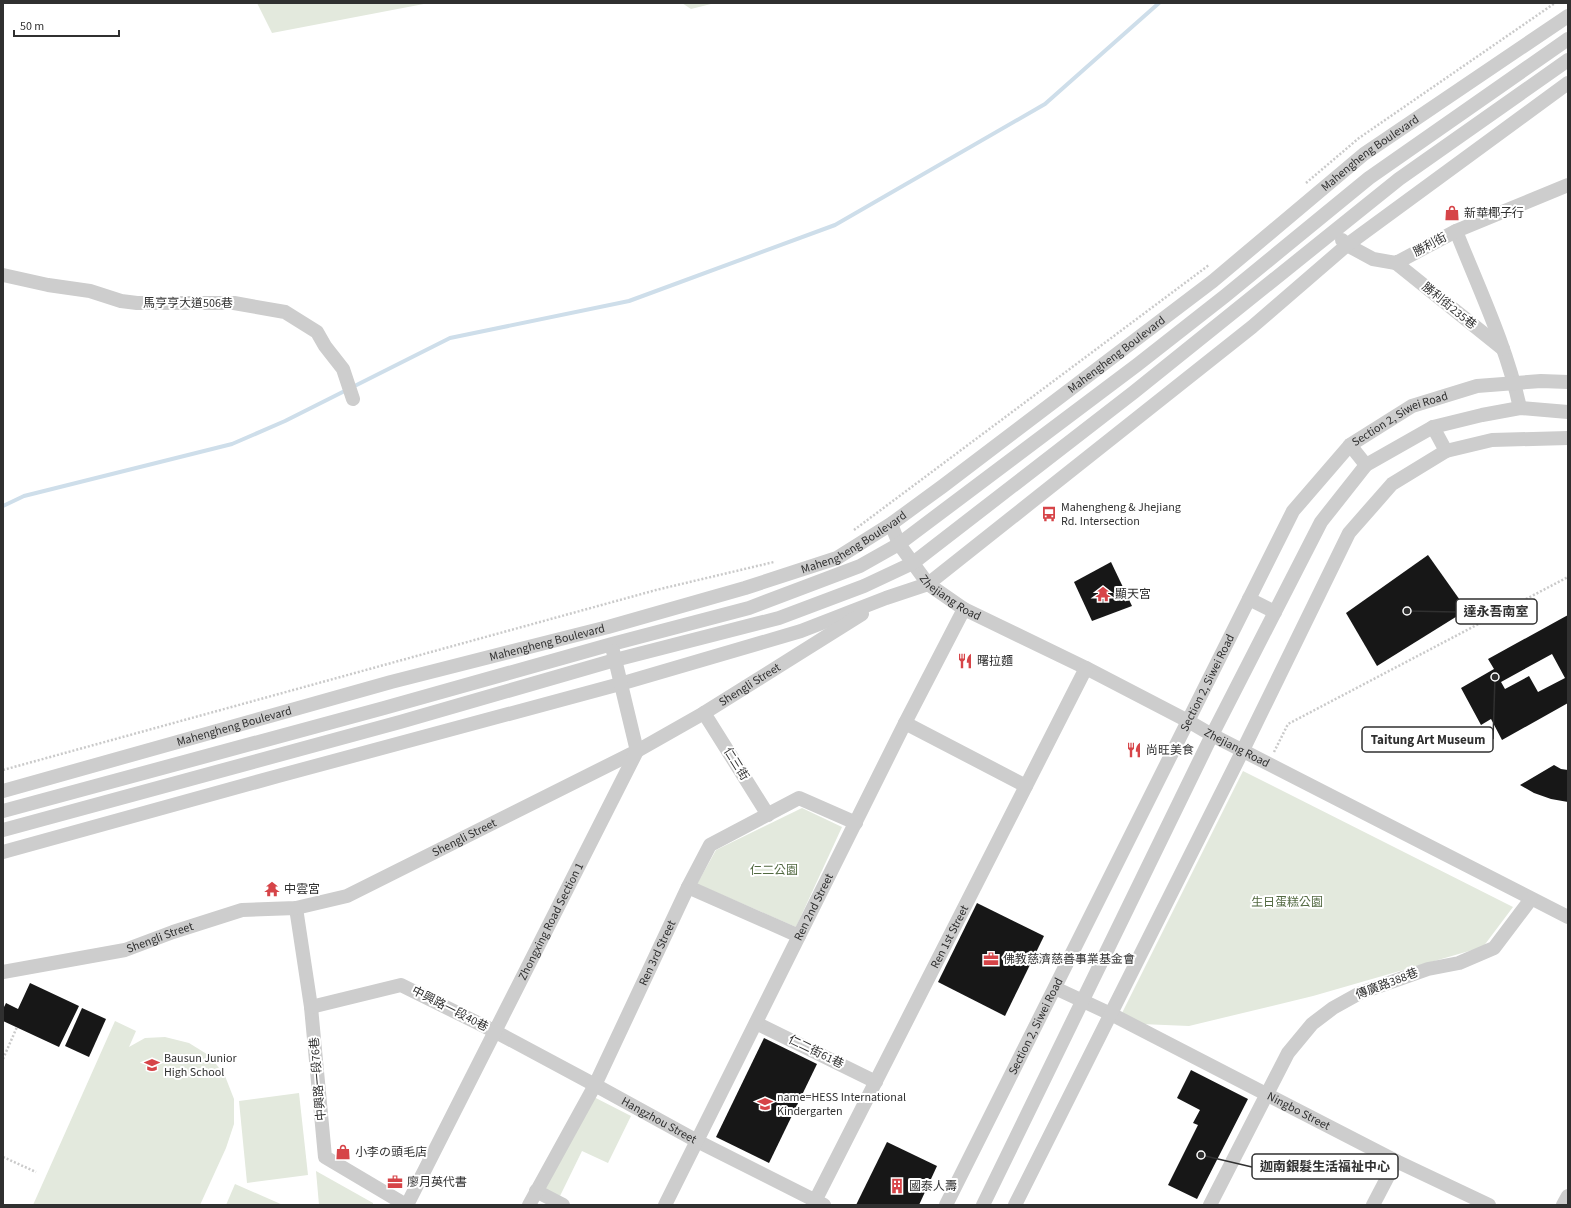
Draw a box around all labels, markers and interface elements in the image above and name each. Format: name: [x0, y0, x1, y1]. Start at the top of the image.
scale bar: [14, 12, 119, 38]
text: 50 m: [20, 18, 44, 35]
street label: Mahengheng Boulevard: [1317, 111, 1422, 195]
shop icon: 新華椰子行: [1443, 204, 1461, 222]
place label: 新華椰子行: [1464, 205, 1524, 222]
street label: 勝利街: [1410, 229, 1450, 261]
street label: 勝利街235巷: [1418, 279, 1480, 333]
street label: 馬亨亨大道506巷: [143, 295, 233, 312]
street label: Mahengheng Boulevard: [1064, 312, 1169, 397]
street label: Section 2, Siwei Road: [1348, 387, 1450, 450]
place label: Mahengheng & Jhejiang Rd. Intersection: [1061, 499, 1181, 530]
bus stop icon: Mahengheng & Jhejiang Rd. Intersection: [1040, 505, 1058, 523]
street label: Mahengheng Boulevard: [799, 507, 910, 578]
street label: Zhejiang Road: [915, 571, 984, 625]
temple icon: 顯天宮: [1094, 585, 1112, 603]
place label: 顯天宮: [1115, 586, 1151, 603]
callout: 達永吾南室: [1456, 599, 1537, 624]
text: 達永吾南室: [1463, 603, 1529, 621]
street label: Mahengheng Boulevard: [487, 620, 607, 665]
street label: Section 2, Siwei Road: [1176, 631, 1239, 734]
restaurant icon: 曙拉麵: [956, 652, 974, 670]
place label: 曙拉麵: [977, 653, 1013, 670]
street label: Shengli Street: [715, 659, 784, 710]
street label: Mahengheng Boulevard: [175, 702, 294, 750]
street label: Zhejiang Road: [1201, 724, 1273, 772]
callout: Taitung Art Museum: [1362, 727, 1493, 752]
text: Taitung Art Museum: [1371, 731, 1485, 749]
restaurant icon: 尚旺美食: [1125, 741, 1143, 759]
place label: 尚旺美食: [1146, 742, 1194, 759]
street label: 仁三街: [719, 744, 753, 784]
street label: Shengli Street: [429, 814, 499, 861]
street label: Zhongxing Road Section 1: [514, 860, 588, 983]
park label: 仁二公園: [750, 862, 798, 879]
street label: Ren 2nd Street: [789, 870, 837, 944]
temple icon: 中雲宮: [263, 880, 281, 898]
place label: 中雲宮: [284, 881, 320, 898]
park label: 生日蛋糕公園: [1251, 894, 1323, 911]
street label: Ren 1st Street: [926, 902, 973, 971]
street label: Ren 3rd Street: [634, 917, 680, 988]
street label: Shengli Street: [124, 918, 195, 957]
office icon: 佛教慈濟慈善事業基金會: [982, 950, 1000, 968]
place label: 佛教慈濟慈善事業基金會: [1003, 951, 1135, 968]
street label: 傳廣路388巷: [1353, 964, 1421, 1004]
street label: Section 2, Siwei Road: [1004, 975, 1067, 1078]
street label: 中興路一段40巷: [409, 982, 491, 1036]
street label: 仁二街61巷: [785, 1031, 847, 1073]
street label: 中興路一段76巷: [306, 1036, 330, 1122]
place label: Bausun Junior High School: [164, 1050, 237, 1081]
school or university icon: Bausun Junior High School: [143, 1056, 161, 1074]
street label: Ningbo Street: [1264, 1087, 1333, 1134]
place label: name=HESS International Kindergarten: [777, 1089, 906, 1120]
street label: Hangzhou Street: [618, 1093, 700, 1148]
school or university icon: name=HESS International Kindergarten: [756, 1095, 774, 1113]
shop icon: 小李の頭毛店: [334, 1143, 352, 1161]
place label: 小李の頭毛店: [355, 1144, 427, 1161]
callout: 迦南銀髮生活福祉中心: [1252, 1154, 1398, 1179]
text: 迦南銀髮生活福祉中心: [1259, 1158, 1390, 1176]
office icon: 廖月英代書: [386, 1173, 404, 1191]
place label: 廖月英代書: [407, 1174, 467, 1191]
building icon: 國泰人壽: [888, 1177, 906, 1195]
place label: 國泰人壽: [909, 1178, 957, 1195]

